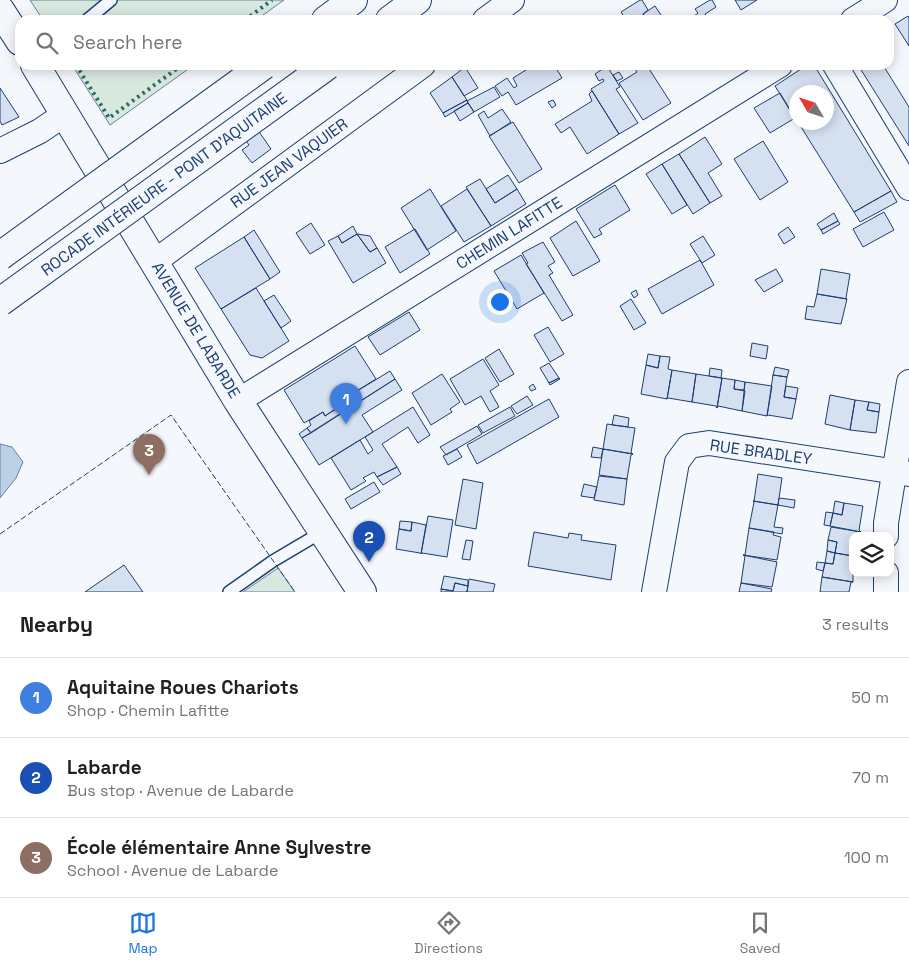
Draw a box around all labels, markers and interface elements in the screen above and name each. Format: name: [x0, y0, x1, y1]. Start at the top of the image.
search box: [15, 15, 894, 70]
icon: search: [33, 29, 61, 57]
text: Search here: [73, 30, 183, 55]
north arrow: [789, 85, 834, 130]
street label: ROCADE INTÉRIEURE - PONT D'AQUITAINE: [37, 88, 291, 280]
street label: RUE JEAN VAQUIER: [226, 113, 352, 213]
street label: CHEMIN LAFITTE: [452, 192, 566, 274]
street label: AVENUE DE LABARDE: [147, 258, 245, 402]
your location: [487, 289, 513, 315]
pin: 1: [330, 383, 362, 424]
pin: 3: [133, 434, 165, 475]
street label: RUE BRADLEY: [709, 434, 814, 470]
pin: 2: [353, 521, 385, 562]
map controls: [849, 532, 894, 577]
button: layers: [849, 532, 894, 577]
text: Nearby: [20, 611, 93, 638]
text: 3 results: [822, 614, 889, 635]
text: Aquitaine Roues Chariots: [67, 675, 299, 700]
text: 1: [32, 687, 40, 708]
text: 50 m: [851, 687, 889, 708]
text: Shop · Chemin Lafitte: [67, 700, 229, 721]
text: Labarde: [67, 755, 142, 780]
text: 2: [31, 767, 41, 788]
text: 70 m: [852, 767, 889, 788]
text: Bus stop · Avenue de Labarde: [67, 780, 294, 801]
text: École élémentaire Anne Sylvestre: [67, 835, 371, 860]
text: 3: [31, 847, 41, 868]
text: 100 m: [844, 847, 889, 868]
text: School · Avenue de Labarde: [67, 860, 278, 881]
tab: Map: [128, 909, 158, 957]
tab: Directions: [414, 909, 483, 957]
tab: Saved: [740, 909, 781, 957]

